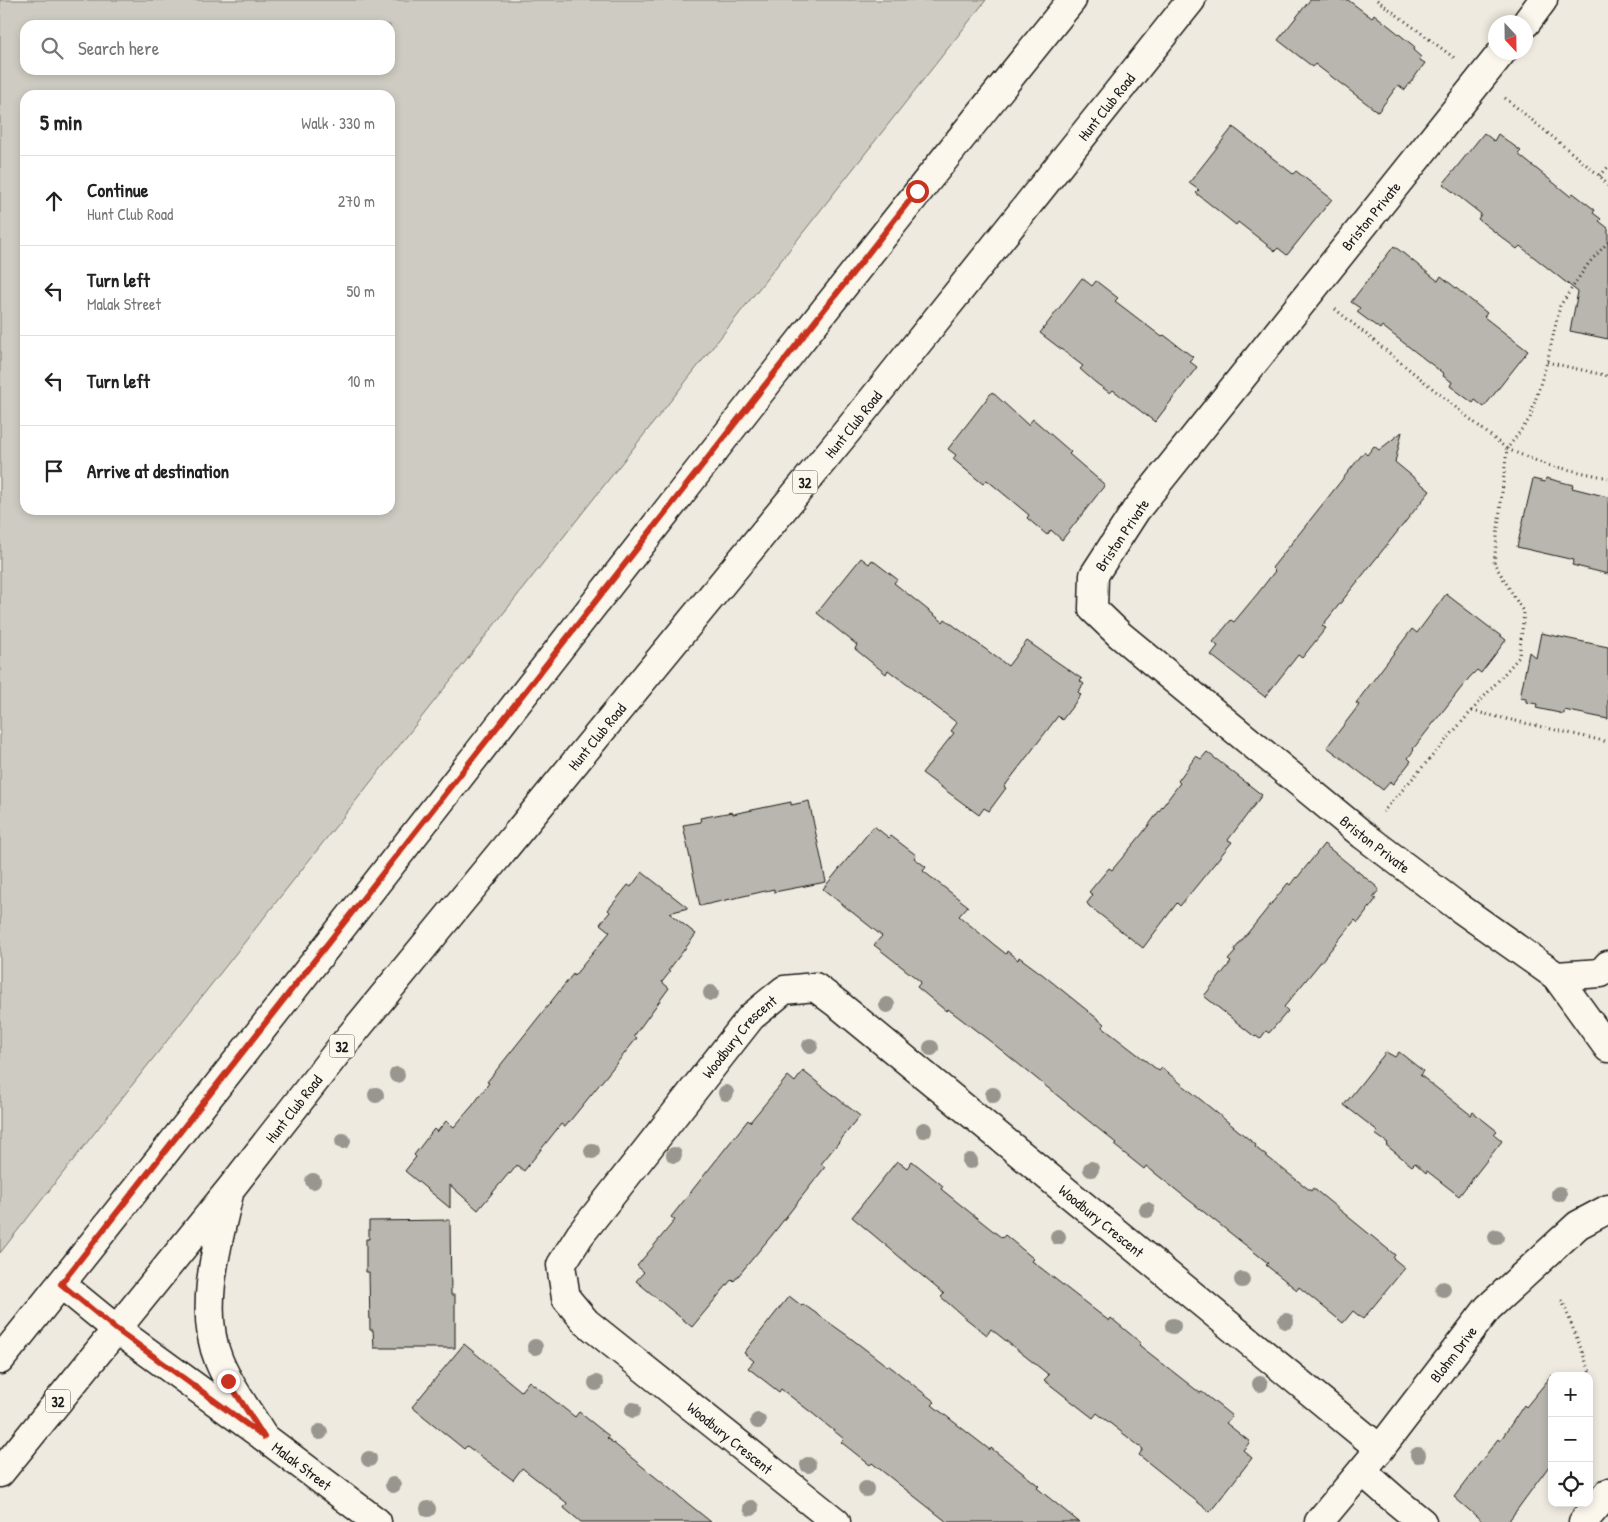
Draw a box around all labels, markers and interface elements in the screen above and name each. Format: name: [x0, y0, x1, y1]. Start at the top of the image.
north arrow: [1488, 15, 1533, 60]
search box: [20, 20, 395, 75]
icon: search: [38, 34, 66, 62]
text: Search here: [78, 35, 159, 61]
street label: Hunt Club Road: [1073, 68, 1140, 145]
text: 5 min: [40, 108, 82, 137]
text: Walk · 330 m: [301, 112, 375, 134]
text: Continue: [87, 177, 148, 203]
street label: Briston Private: [1337, 177, 1405, 255]
route start: [906, 180, 929, 203]
icon: ahead: [40, 187, 68, 215]
text: 270 m: [338, 190, 375, 212]
text: Hunt Club Road: [87, 203, 173, 225]
text: Turn left: [87, 267, 150, 293]
icon: left: [40, 277, 68, 305]
text: 50 m: [347, 280, 375, 302]
text: Malak Street: [87, 293, 161, 315]
icon: left: [40, 367, 68, 395]
text: Turn left: [87, 368, 150, 394]
text: 10 m: [347, 370, 375, 392]
street label: Hunt Club Road: [819, 386, 886, 462]
icon: arrive: [40, 457, 68, 485]
text: Arrive at destination: [87, 458, 229, 484]
road number: 32: [792, 471, 818, 494]
street label: Briston Private: [1090, 495, 1154, 575]
street label: Hunt Club Road: [563, 698, 630, 774]
street label: Briston Private: [1336, 810, 1415, 878]
street label: Woodbury Crescent: [697, 989, 781, 1082]
road number: 32: [330, 1034, 354, 1058]
street label: Hunt Club Road: [260, 1070, 327, 1147]
street label: Woodbury Crescent: [1055, 1179, 1149, 1262]
street label: Blohm Drive: [1425, 1321, 1481, 1386]
route end: [217, 1370, 240, 1393]
map controls: [1548, 1372, 1593, 1507]
button: +: [1548, 1372, 1593, 1417]
road number: 32: [46, 1390, 70, 1412]
street label: Woodbury Crescent: [683, 1397, 778, 1480]
button: −: [1548, 1417, 1593, 1462]
street label: Malak Street: [268, 1436, 337, 1495]
button: locate: [1548, 1462, 1593, 1507]

